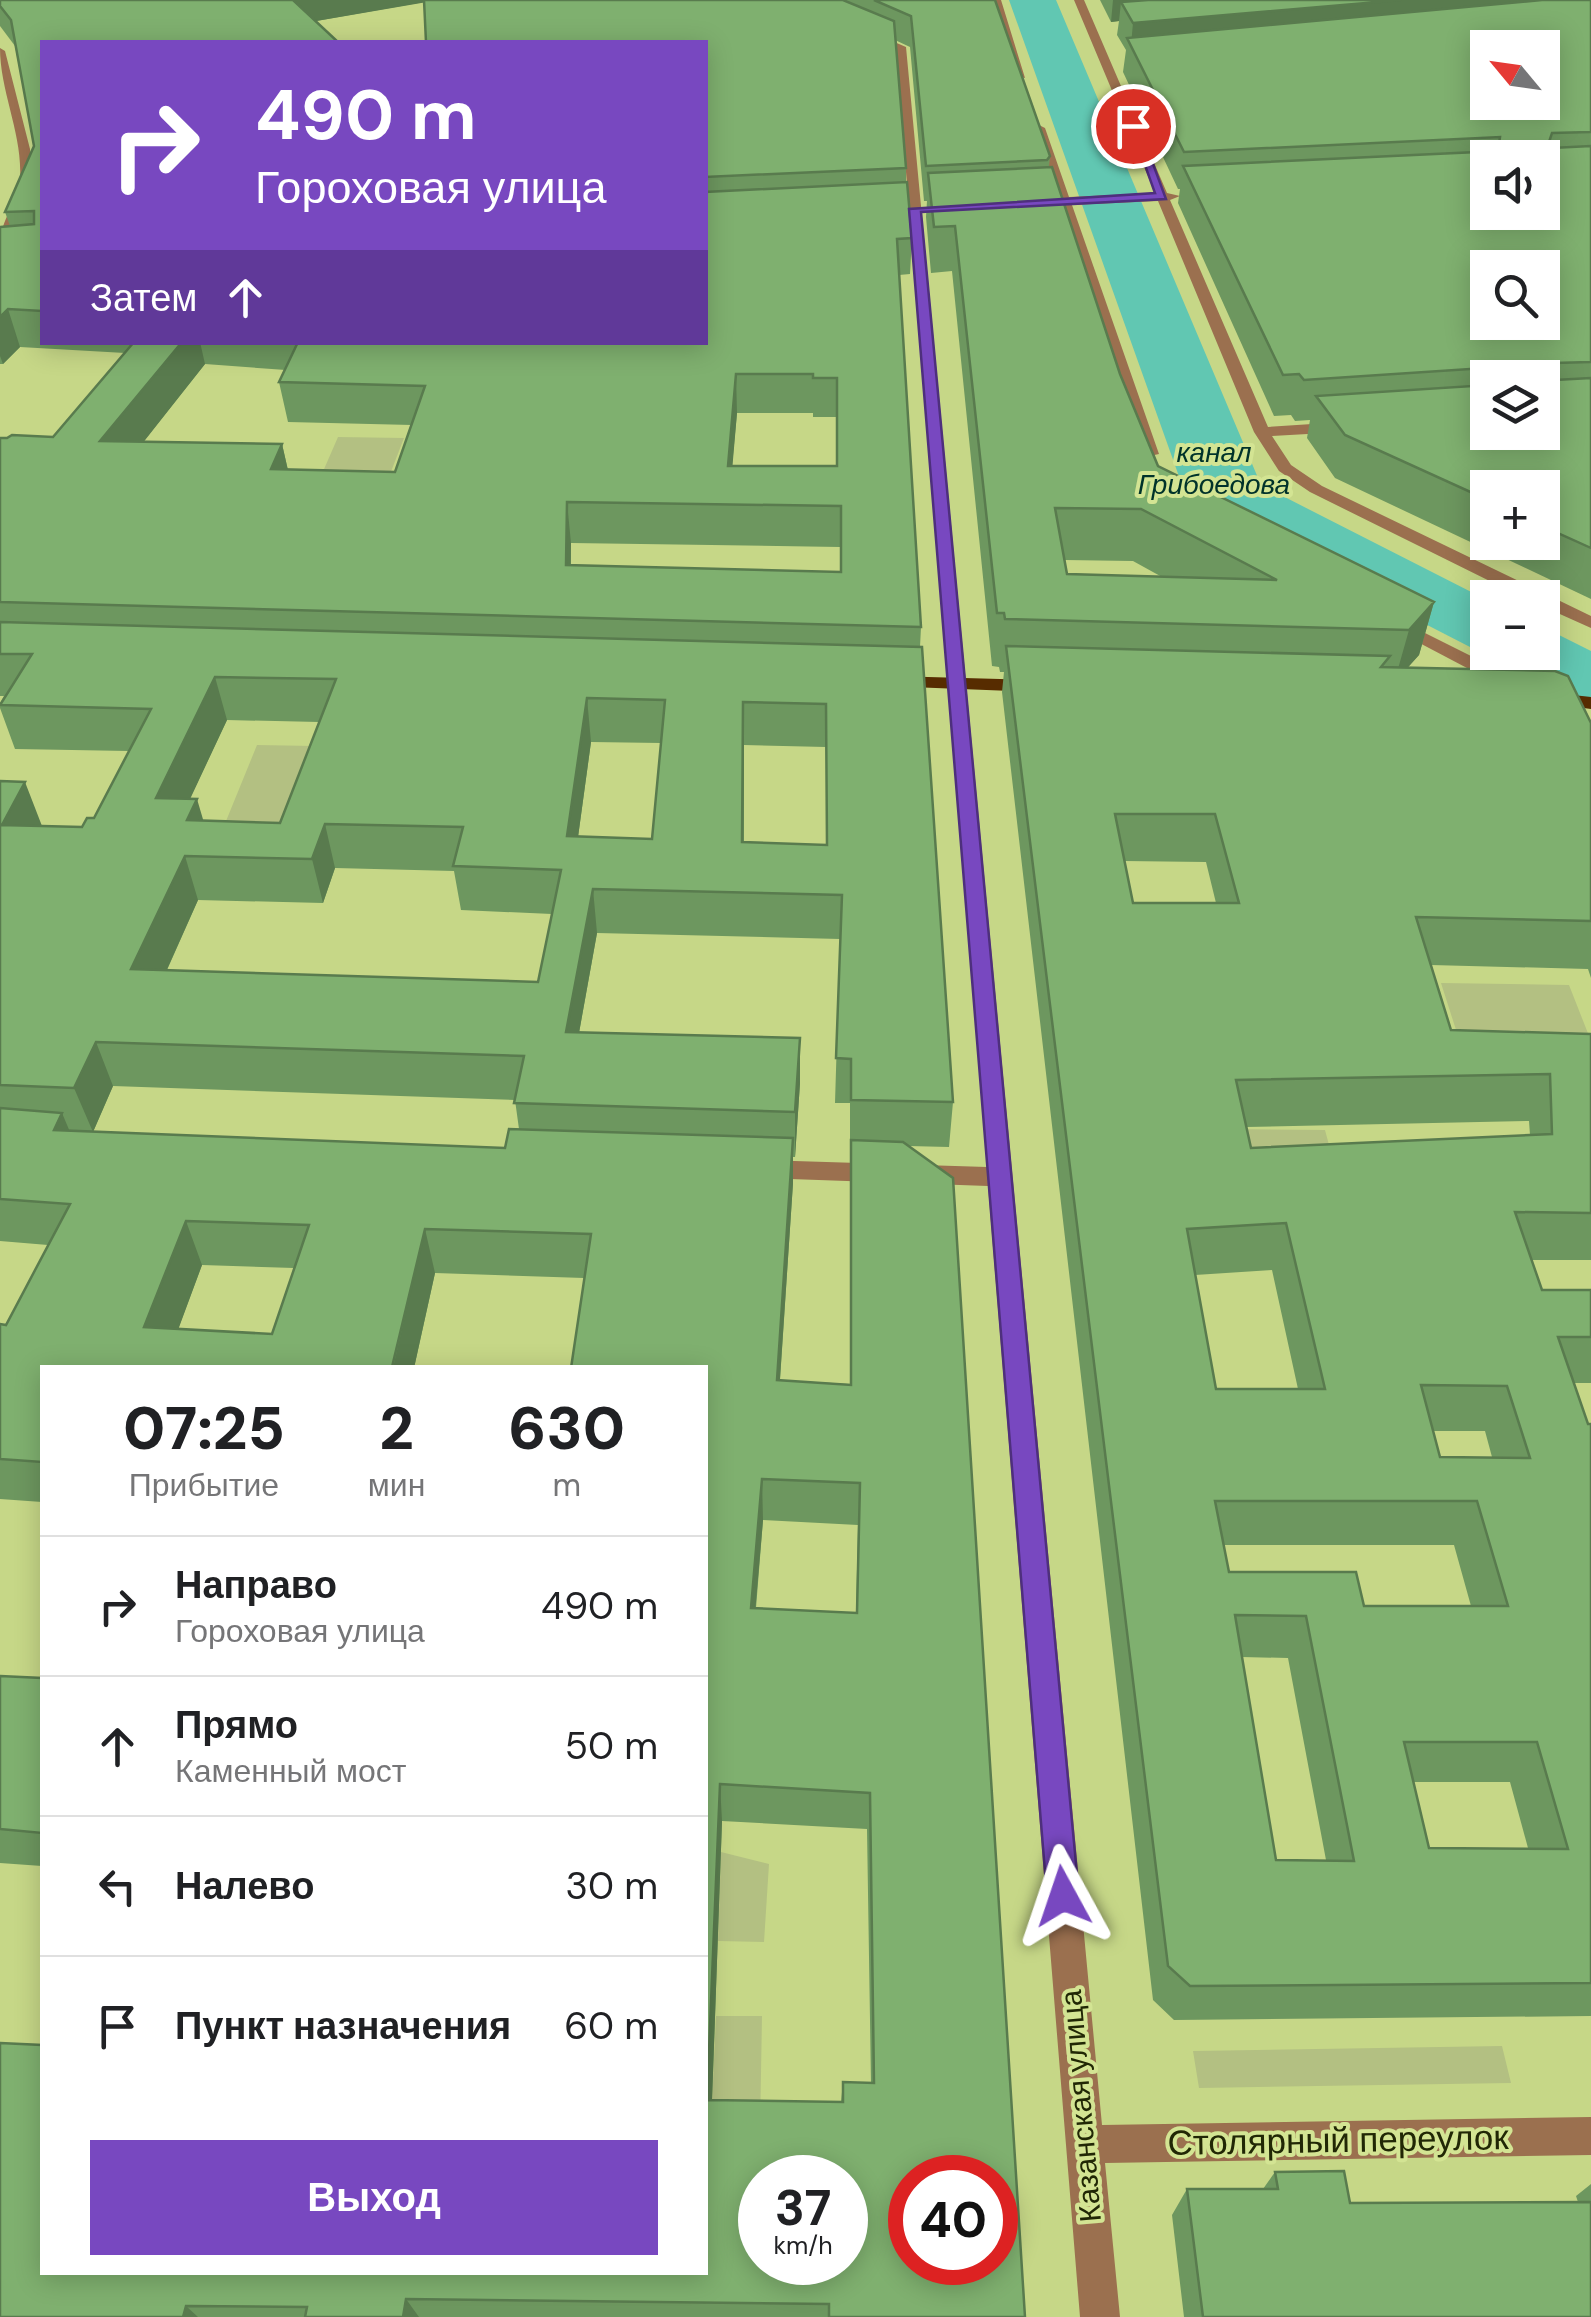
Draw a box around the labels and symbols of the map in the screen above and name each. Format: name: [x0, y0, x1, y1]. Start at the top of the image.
north arrow: [1470, 30, 1560, 120]
pin: [1091, 84, 1176, 169]
water label: канал Грибоедова: [1138, 434, 1290, 503]
position arrow: [1011, 1844, 1115, 1948]
street label: Казанская улица: [1051, 1988, 1110, 2224]
street label: Столярный переулок: [1167, 2114, 1510, 2166]
speed limit sign: 40: [888, 2155, 1018, 2285]

